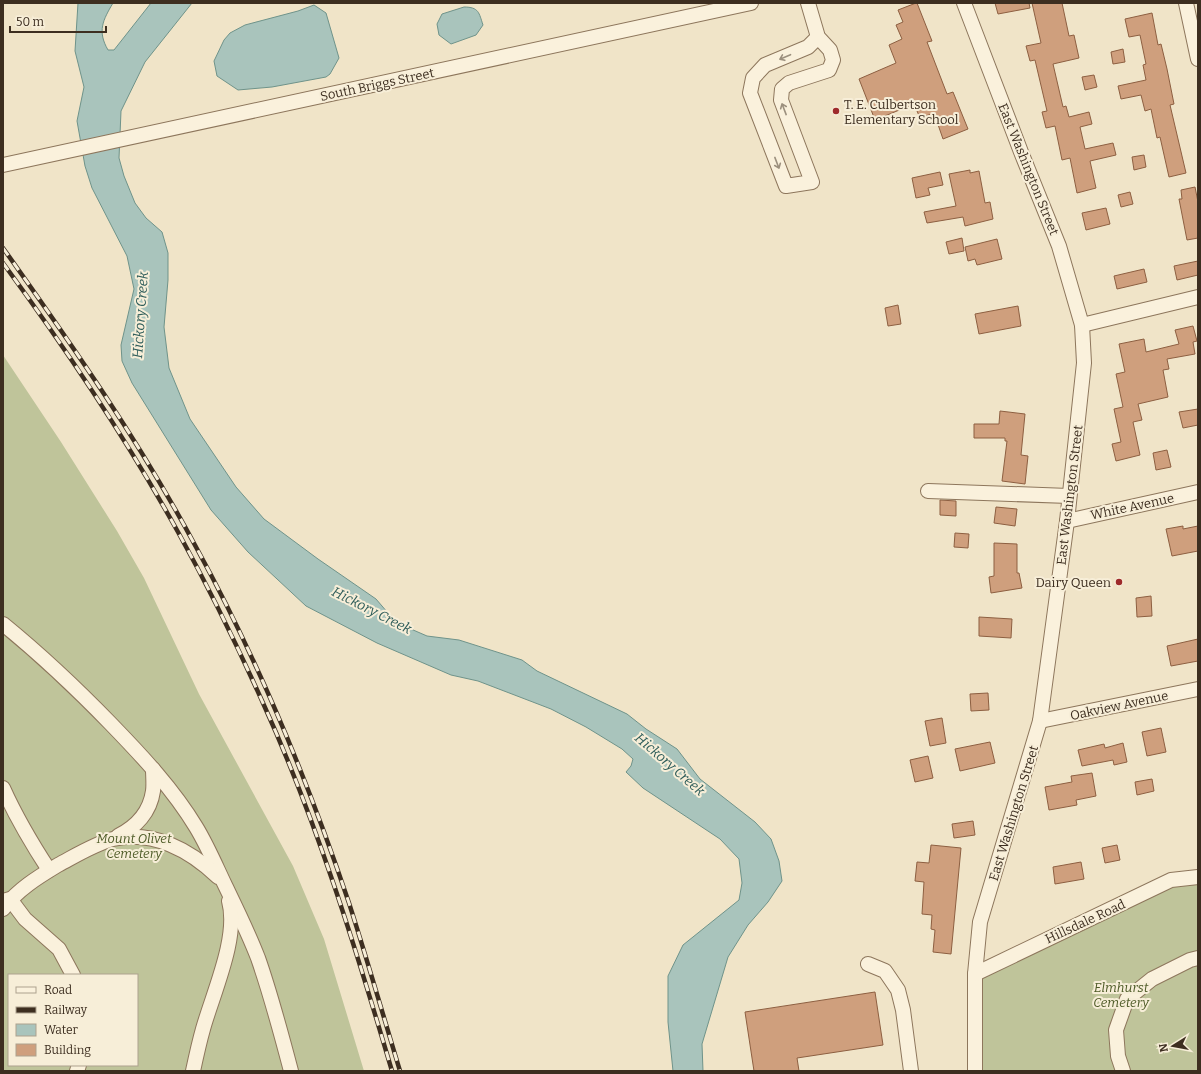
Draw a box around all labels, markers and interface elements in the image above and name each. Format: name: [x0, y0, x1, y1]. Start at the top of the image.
scale bar: [10, 8, 106, 34]
text: 50 m: [16, 15, 45, 29]
one-way arrow: [780, 53, 792, 61]
street label: South Briggs Street: [319, 65, 436, 104]
place label: T. E. Culbertson Elementary School: [844, 97, 959, 127]
street label: East Washington Street: [995, 101, 1062, 238]
one-way arrow: [780, 103, 788, 115]
marker: T. E. Culbertson Elementary School: [831, 106, 841, 116]
one-way arrow: [773, 157, 781, 169]
water label: Hickory Creek: [129, 271, 152, 359]
street label: East Washington Street: [1053, 424, 1086, 566]
street label: White Avenue: [1089, 490, 1175, 523]
place label: Dairy Queen: [1035, 575, 1112, 590]
marker: Dairy Queen: [1114, 577, 1124, 587]
water label: Hickory Creek: [329, 583, 415, 638]
street label: Oakview Avenue: [1069, 688, 1170, 723]
water label: Hickory Creek: [631, 729, 708, 800]
street label: East Washington Street: [986, 743, 1041, 883]
park label: Mount Olivet Cemetery: [96, 831, 172, 861]
street label: Hillsdale Road: [1043, 896, 1128, 947]
legend: [8, 974, 138, 1066]
park label: Elmhurst Cemetery: [1093, 980, 1150, 1010]
text: Road: [44, 983, 72, 997]
text: Railway: [44, 1003, 88, 1017]
text: Water: [44, 1023, 79, 1037]
north arrow: [1153, 1026, 1193, 1066]
text: N: [1156, 1042, 1171, 1053]
text: Building: [44, 1043, 91, 1057]

